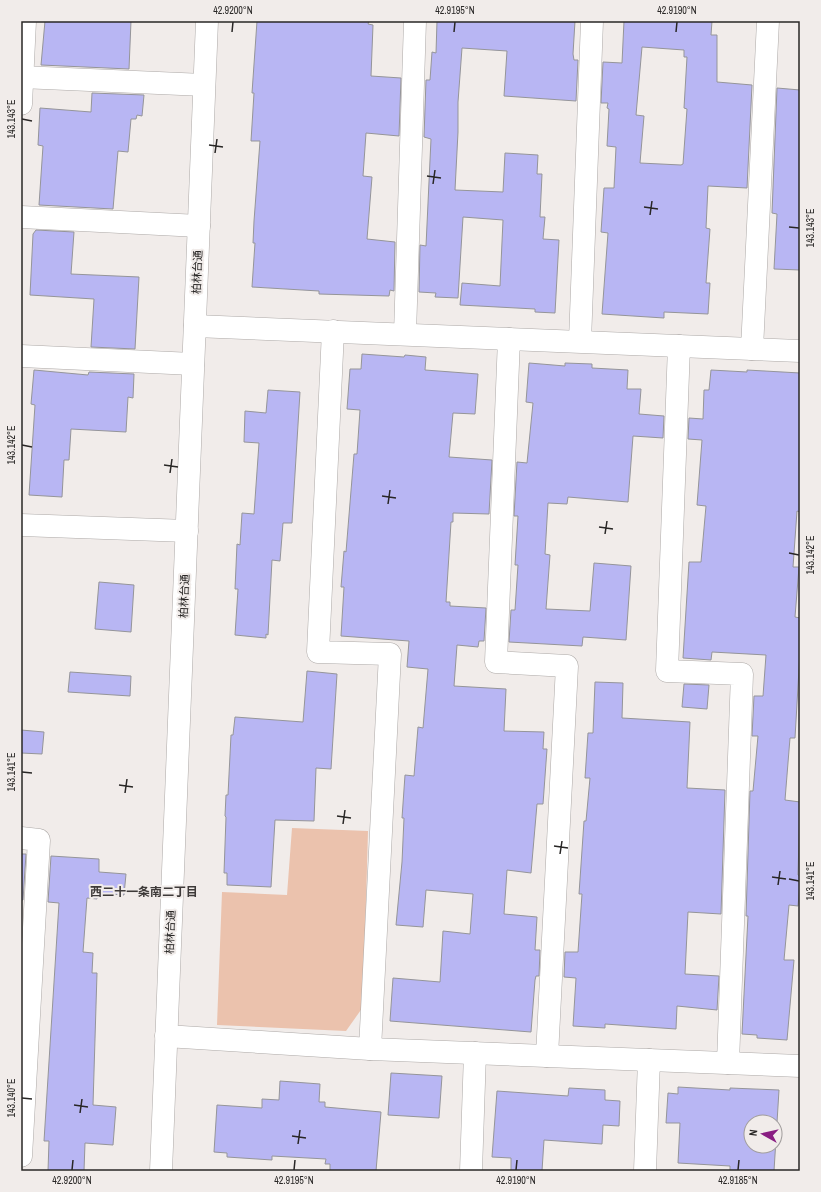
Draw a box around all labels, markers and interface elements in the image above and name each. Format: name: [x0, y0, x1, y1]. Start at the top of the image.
text: 42.9200°N: [213, 4, 253, 17]
text: 42.9195°N: [435, 4, 475, 17]
text: 42.9190°N: [657, 4, 697, 17]
text: 143.143°E: [5, 99, 18, 139]
text: 143.143°E: [804, 208, 817, 248]
street label: 柏林台通: [189, 250, 205, 294]
text: 143.142°E: [5, 425, 18, 465]
text: 143.142°E: [804, 535, 817, 575]
street label: 柏林台通: [176, 574, 192, 618]
text: 143.141°E: [5, 752, 18, 792]
text: 143.141°E: [804, 861, 817, 901]
district label: 西二十一条南二丁目: [90, 884, 198, 900]
street label: 柏林台通: [162, 910, 178, 954]
text: 143.140°E: [5, 1078, 18, 1118]
north arrow: [743, 1114, 783, 1154]
text: N: [746, 1128, 760, 1137]
text: 42.9200°N: [52, 1174, 92, 1187]
text: 42.9195°N: [274, 1174, 314, 1187]
text: 42.9190°N: [496, 1174, 536, 1187]
text: 42.9185°N: [718, 1174, 758, 1187]

